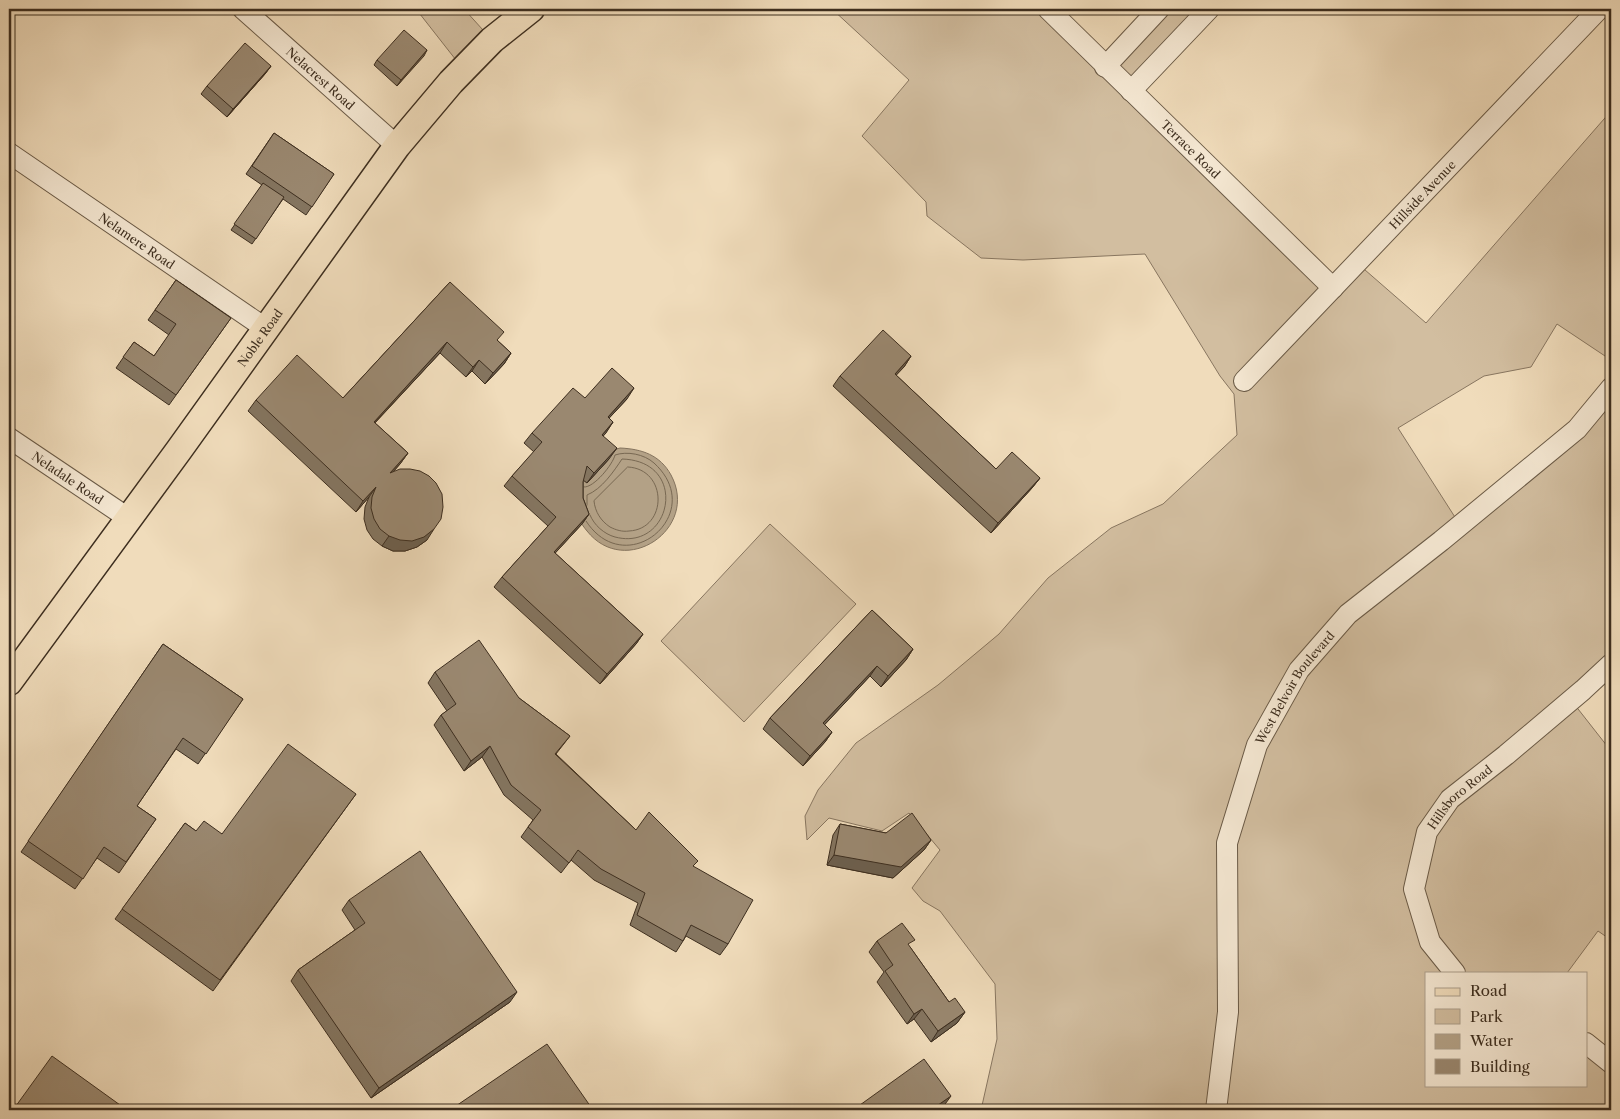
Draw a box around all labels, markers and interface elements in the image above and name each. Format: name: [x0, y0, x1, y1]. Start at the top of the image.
street label: Nelacrest Road: [283, 44, 359, 113]
street label: Terrace Road: [1158, 117, 1224, 182]
street label: Hillside Avenue: [1386, 157, 1459, 232]
street label: Nelamere Road: [96, 209, 178, 272]
street label: Noble Road: [234, 305, 286, 369]
street label: Neladale Road: [29, 448, 107, 507]
street label: West Belvoir Boulevard: [1251, 627, 1338, 748]
street label: Hillsboro Road: [1424, 761, 1495, 832]
legend: [1425, 972, 1588, 1086]
text: Road: [1470, 981, 1507, 1000]
text: Park: [1470, 1007, 1504, 1026]
text: Water: [1469, 1031, 1514, 1050]
text: Building: [1470, 1057, 1530, 1076]

